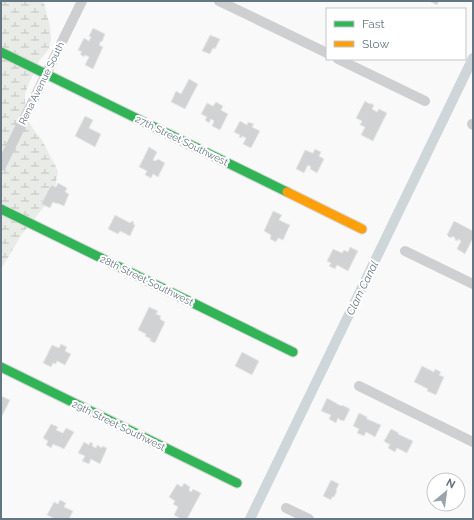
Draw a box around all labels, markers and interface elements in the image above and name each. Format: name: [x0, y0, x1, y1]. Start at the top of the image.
legend: [326, 8, 466, 60]
text: Fast: [362, 17, 385, 31]
text: Slow: [362, 37, 389, 51]
street label: Rena Avenue South: [17, 40, 66, 126]
street label: 27th Street Southwest: [134, 113, 230, 168]
street label: 28th Street Southwest: [98, 253, 196, 308]
water label: Clam Canal: [344, 259, 381, 317]
street label: 29th Street Southwest: [70, 398, 168, 453]
north arrow: [426, 472, 466, 512]
text: N: [444, 476, 457, 491]

